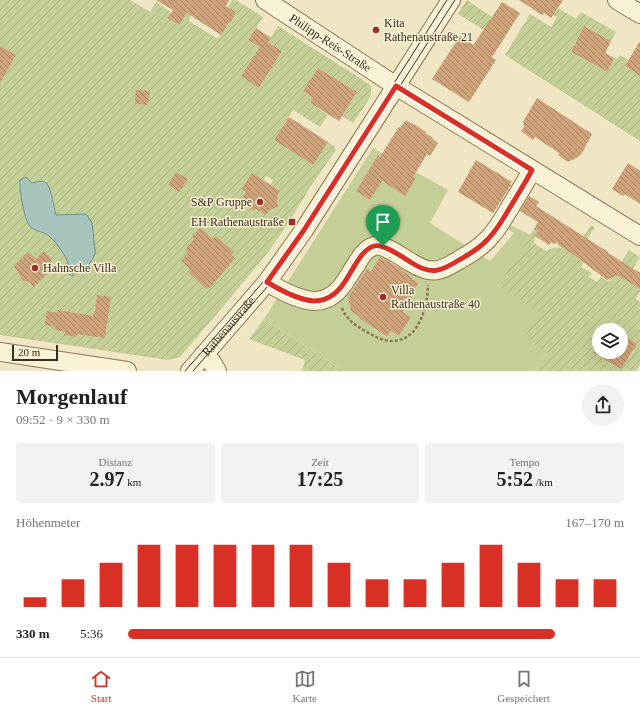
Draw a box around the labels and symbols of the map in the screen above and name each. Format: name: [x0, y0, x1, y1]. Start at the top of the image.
street label: Philipp-Reis-Straße: [287, 11, 374, 75]
place label: Kita Rathenaustraße 21: [384, 16, 473, 44]
marker: Kita Rathenaustraße 21: [371, 25, 381, 35]
place label: S&P Gruppe: [191, 195, 252, 209]
marker: S&P Gruppe: [255, 197, 265, 207]
pin: [366, 205, 400, 246]
place label: EH Rathenaustraße: [191, 215, 284, 229]
marker: EH Rathenaustraße: [287, 217, 297, 227]
place label: Hahnsche Villa: [43, 261, 117, 275]
marker: Hahnsche Villa: [30, 263, 40, 273]
place label: Villa Rathenaustraße 40: [391, 283, 480, 311]
marker: Villa Rathenaustraße 40: [378, 292, 388, 302]
street label: Rathenaustraße: [199, 294, 258, 359]
scale bar: [12, 343, 58, 362]

